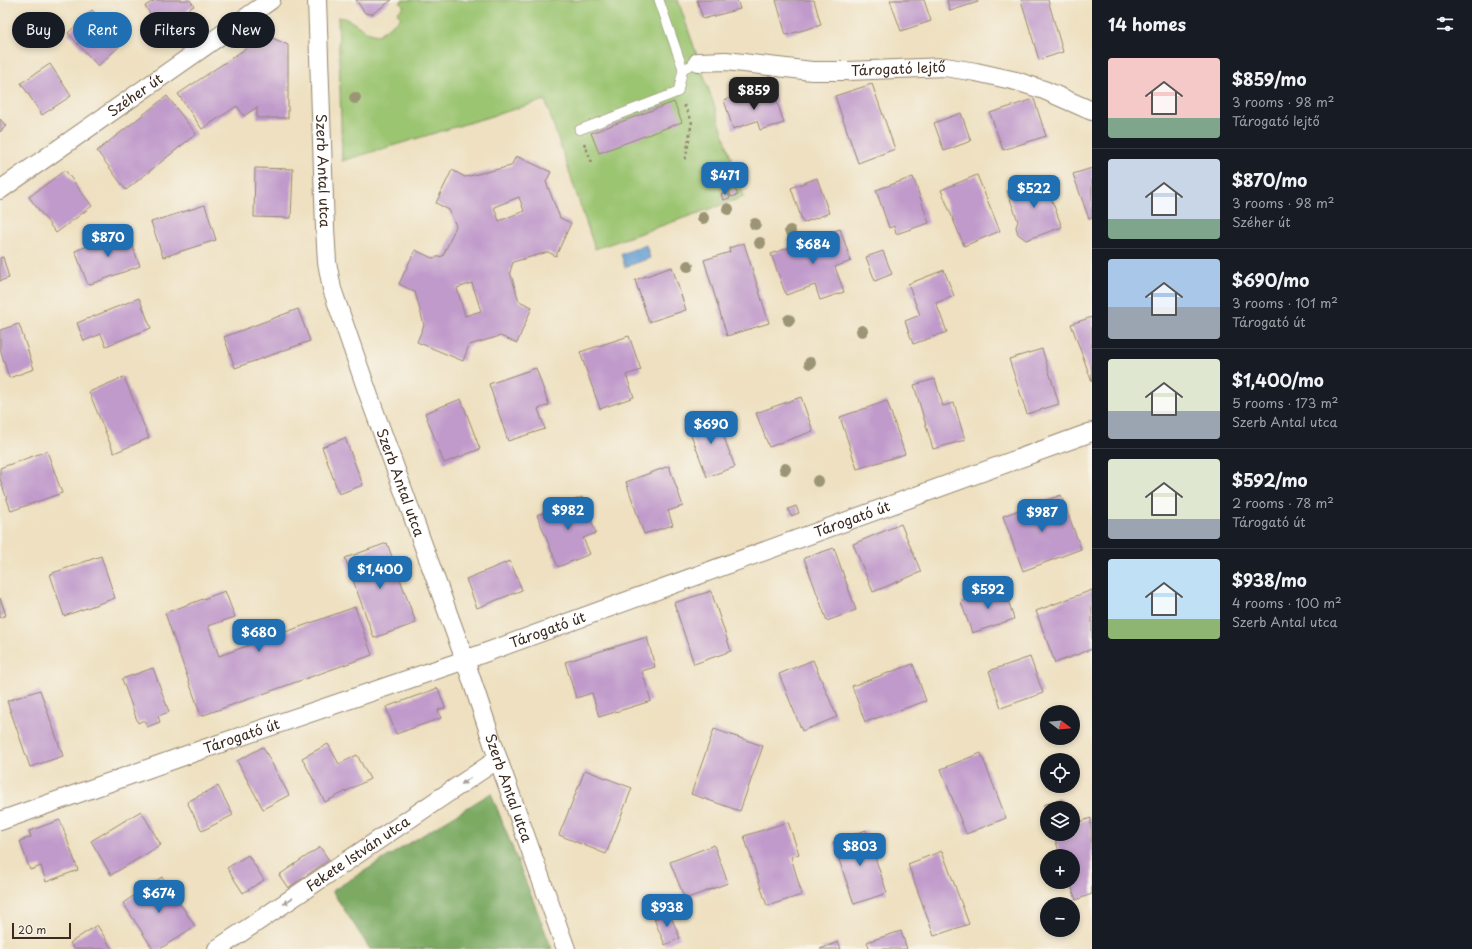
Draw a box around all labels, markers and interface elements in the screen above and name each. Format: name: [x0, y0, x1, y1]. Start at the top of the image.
text: 14 homes: [1108, 11, 1186, 37]
chip: Buy: [12, 12, 65, 48]
chip: Rent: [73, 12, 132, 48]
chip: Filters: [140, 12, 209, 48]
chip: New: [217, 12, 275, 48]
icon: filters: [1434, 13, 1456, 35]
street label: Tárogató lejtő: [851, 56, 946, 81]
text: $859/mo: [1232, 66, 1307, 92]
street label: Széher út: [103, 68, 167, 122]
icon: home: [1140, 74, 1188, 122]
pin: $859: [730, 77, 778, 111]
text: $859: [738, 80, 770, 99]
text: 3 rooms · 98 m²: [1232, 92, 1334, 111]
text: Tárogató lejtő: [1232, 111, 1320, 130]
street label: Szerb Antal utca: [311, 114, 336, 229]
pin: $471: [701, 162, 749, 196]
text: $471: [710, 165, 740, 184]
text: $870/mo: [1232, 167, 1307, 193]
pin: $522: [1010, 175, 1058, 209]
icon: home: [1140, 175, 1188, 223]
text: $522: [1017, 178, 1051, 197]
text: 3 rooms · 98 m²: [1232, 193, 1334, 212]
text: Széher út: [1232, 212, 1291, 231]
pin: $870: [84, 224, 132, 258]
text: $870: [91, 227, 125, 246]
pin: $684: [789, 231, 837, 265]
text: $684: [796, 234, 830, 253]
text: $690/mo: [1232, 267, 1309, 293]
icon: home: [1140, 275, 1188, 323]
text: 3 rooms · 101 m²: [1232, 293, 1338, 312]
text: Tárogató út: [1232, 312, 1306, 331]
text: $1,400/mo: [1232, 367, 1324, 393]
icon: home: [1140, 375, 1188, 423]
text: 5 rooms · 173 m²: [1232, 393, 1338, 412]
pin: $690: [687, 411, 735, 445]
text: Szerb Antal utca: [1232, 412, 1337, 431]
text: $690: [694, 414, 728, 433]
street label: Szerb Antal utca: [372, 426, 430, 540]
text: $592/mo: [1232, 467, 1308, 493]
icon: home: [1140, 475, 1188, 523]
text: 2 rooms · 78 m²: [1232, 493, 1334, 512]
street label: Tárogató út: [811, 495, 893, 542]
pin: $982: [544, 497, 592, 531]
pin: $987: [1018, 499, 1066, 533]
text: $982: [552, 500, 584, 519]
text: $987: [1026, 502, 1058, 521]
text: Tárogató út: [1232, 512, 1306, 531]
pin: $1,400: [347, 556, 413, 590]
text: $1,400: [357, 559, 403, 578]
text: $938/mo: [1232, 567, 1307, 593]
icon: home: [1140, 575, 1188, 623]
pin: $592: [964, 576, 1012, 610]
text: $592: [971, 579, 1005, 598]
text: 4 rooms · 100 m²: [1232, 593, 1342, 612]
street label: Tárogató út: [507, 606, 589, 653]
text: Szerb Antal utca: [1232, 612, 1337, 631]
pin: $680: [235, 619, 283, 653]
text: $680: [241, 622, 277, 641]
north arrow: [1040, 705, 1080, 745]
map controls: [1040, 705, 1080, 937]
street label: Tárogató út: [200, 713, 283, 758]
street label: Szerb Antal utca: [480, 731, 538, 845]
button: locate: [1040, 753, 1080, 793]
one-way arrow: [460, 777, 471, 785]
button: layers: [1040, 801, 1080, 841]
street label: Fekete István utca: [301, 811, 414, 896]
pin: $803: [836, 833, 884, 867]
text: $803: [843, 836, 877, 855]
button: +: [1040, 849, 1080, 889]
pin: $674: [135, 880, 183, 914]
text: $674: [143, 883, 175, 902]
pin: $938: [643, 894, 691, 928]
one-way arrow: [283, 897, 294, 905]
text: $938: [651, 897, 683, 916]
button: −: [1040, 897, 1080, 937]
scale bar: [12, 921, 71, 940]
text: 20 m: [18, 921, 46, 938]

